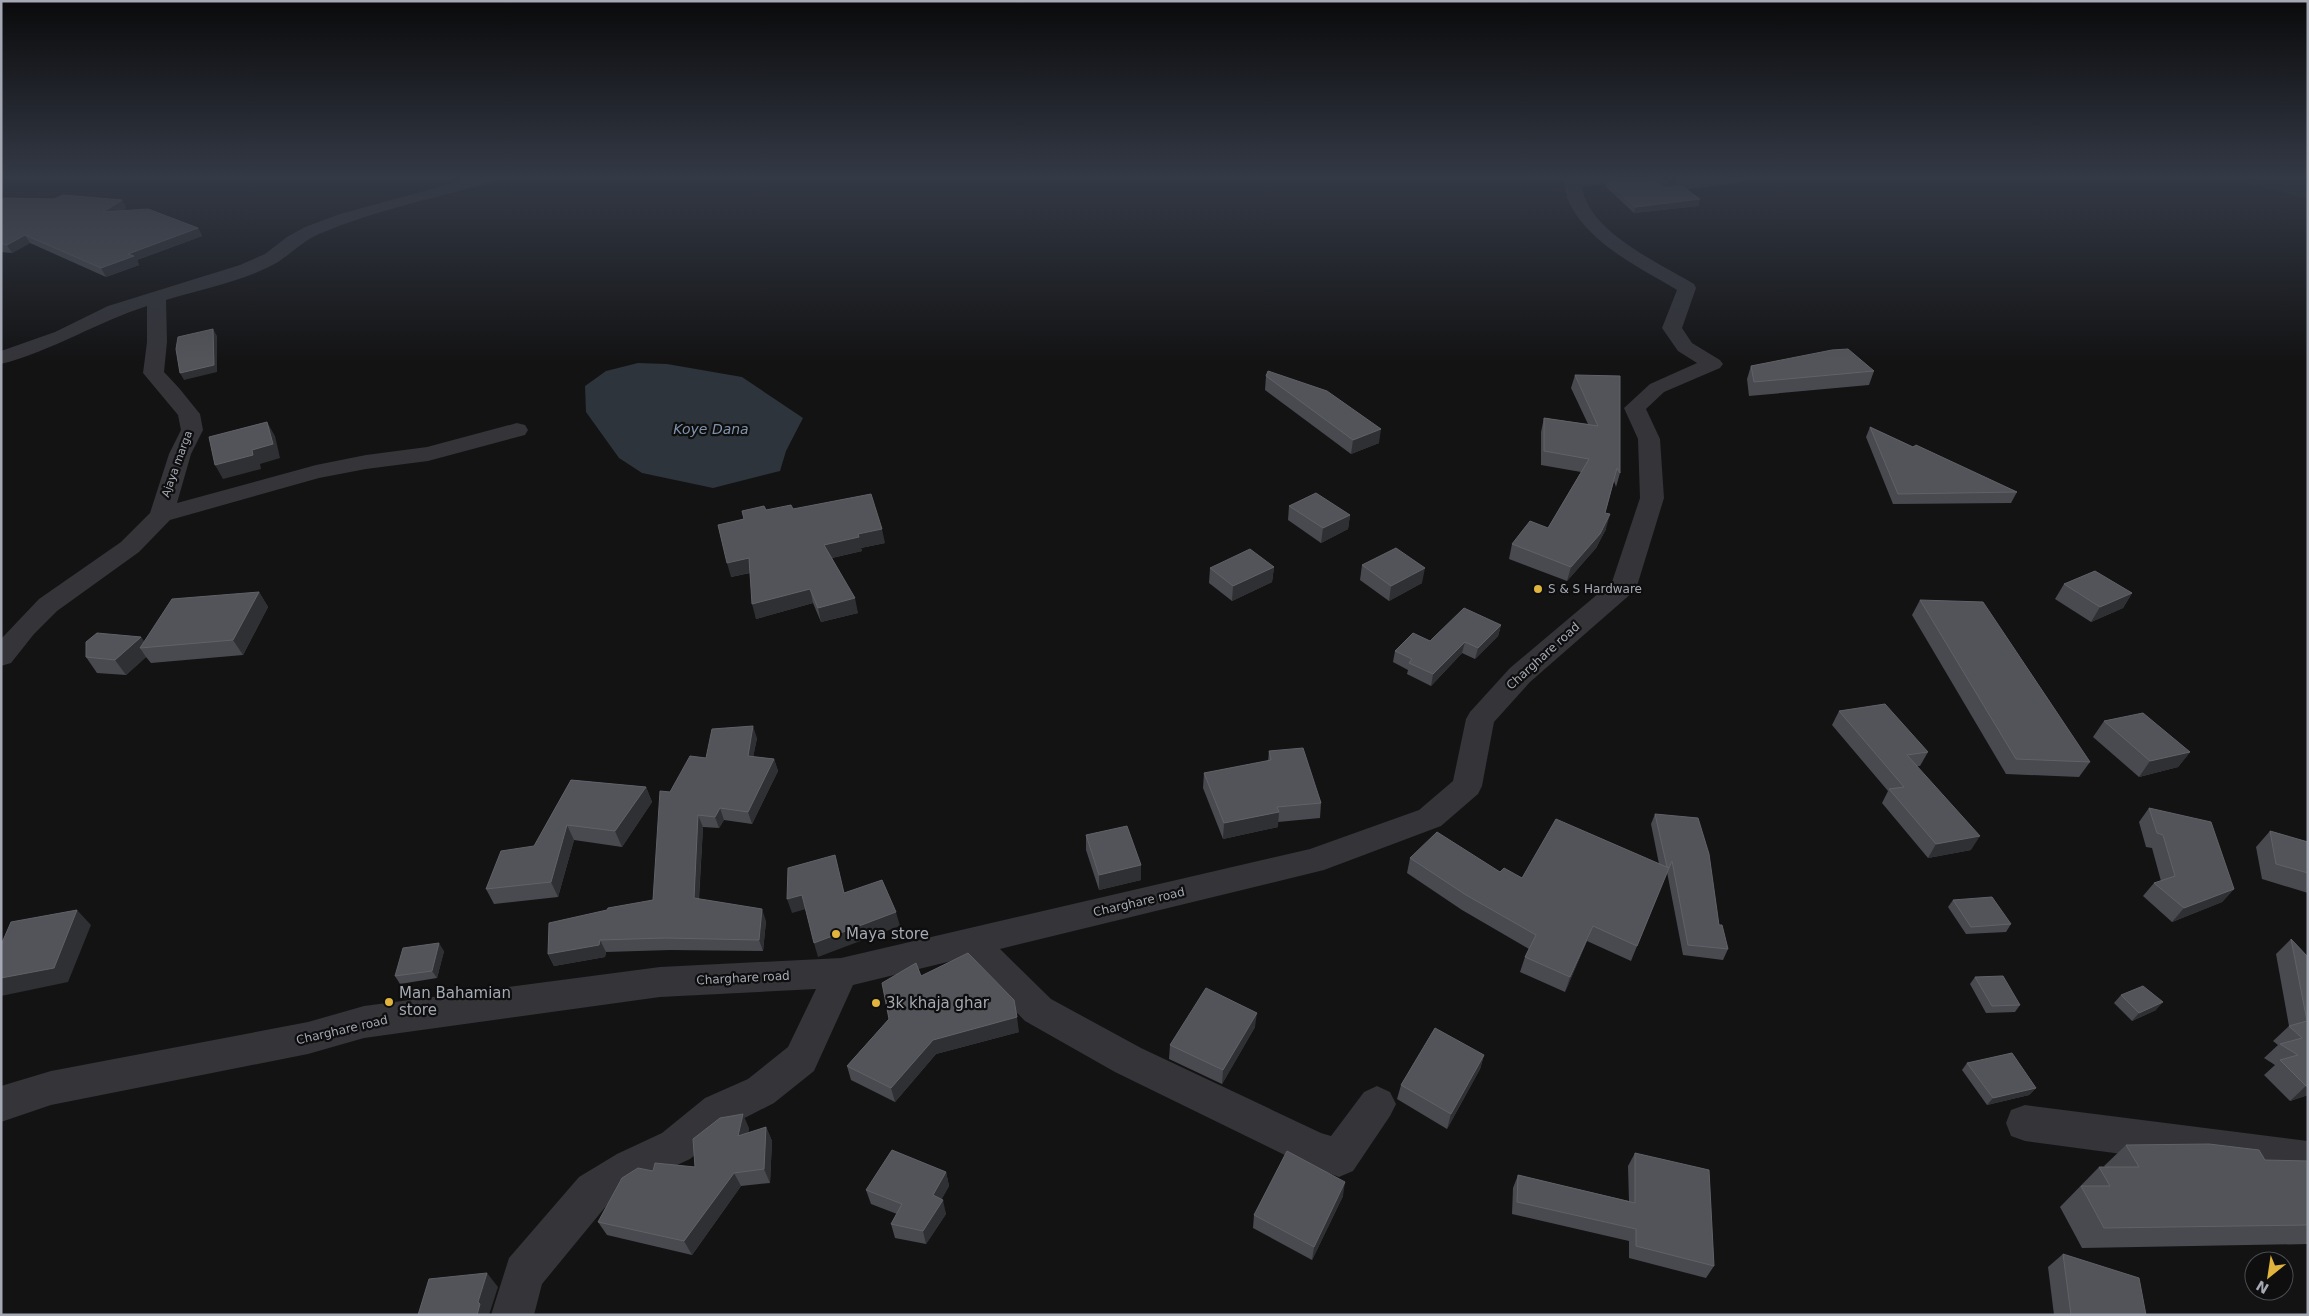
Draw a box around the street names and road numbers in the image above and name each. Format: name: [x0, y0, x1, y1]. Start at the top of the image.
street label: Ajaya marga: [159, 429, 195, 499]
street label: Charghare road: [1504, 620, 1582, 692]
street label: Charghare road: [1092, 885, 1186, 919]
street label: Charghare road: [696, 969, 790, 987]
street label: Charghare road: [295, 1013, 389, 1047]

